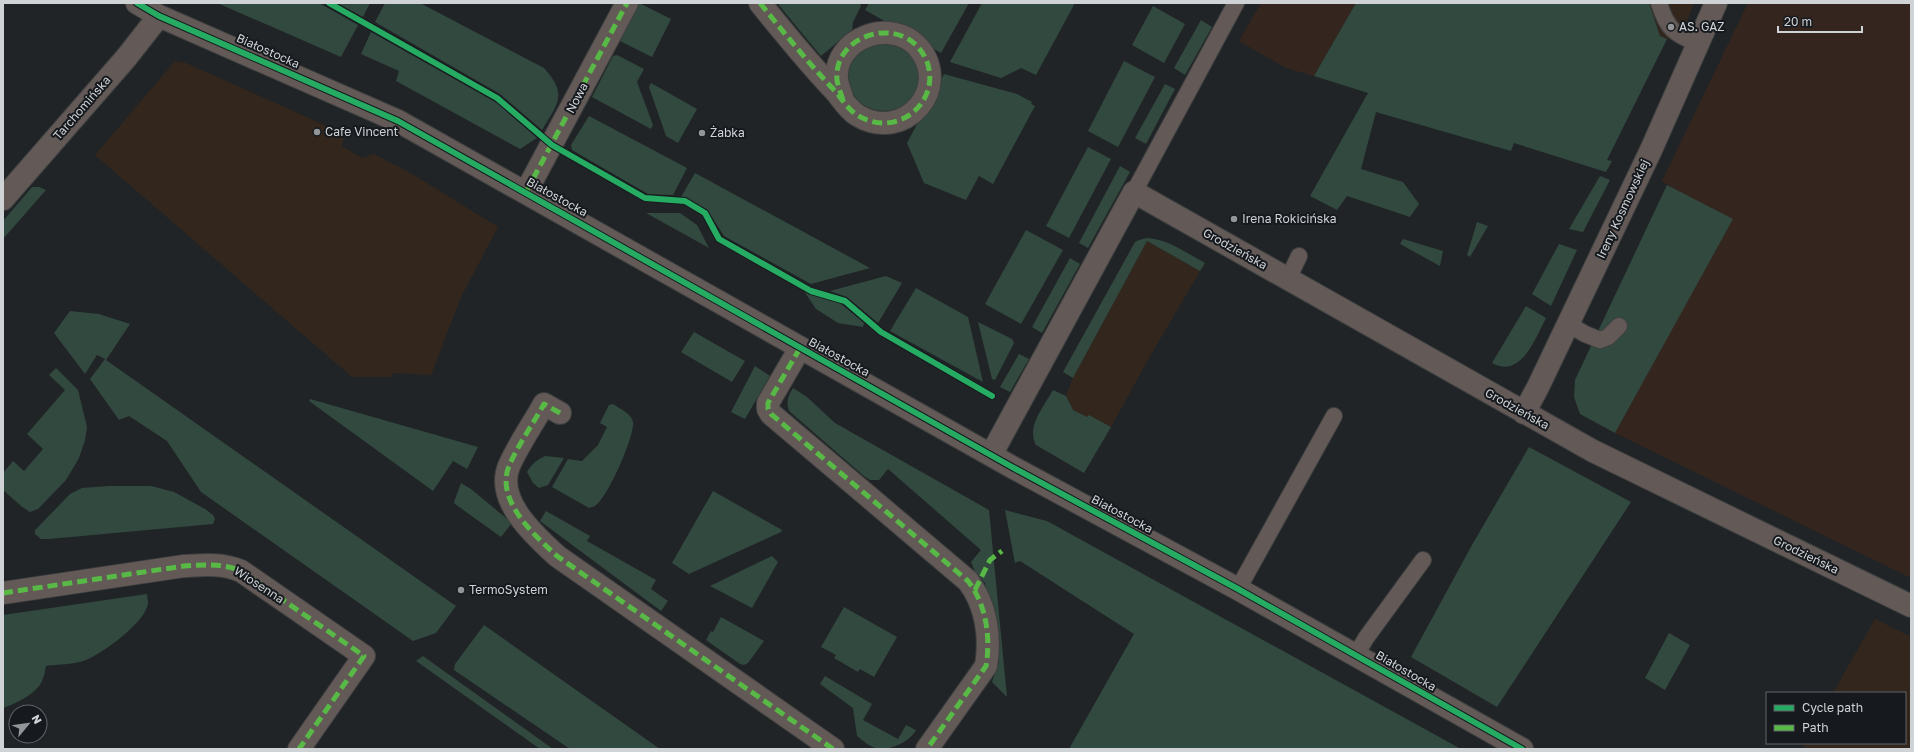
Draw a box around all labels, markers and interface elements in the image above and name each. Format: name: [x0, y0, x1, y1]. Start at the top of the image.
scale bar: [1778, 8, 1862, 34]
text: 20 m: [1784, 14, 1812, 29]
place label: AS. GAZ: [1679, 19, 1725, 34]
marker: AS. GAZ: [1666, 22, 1676, 32]
street label: Białostocka: [234, 30, 302, 71]
street label: Tarchomińska: [50, 73, 113, 143]
street label: Nowa: [562, 80, 591, 116]
place label: Cafe Vincent: [325, 124, 399, 139]
place label: Żabka: [710, 125, 745, 140]
marker: Cafe Vincent: [312, 127, 322, 137]
marker: Żabka: [697, 128, 707, 138]
street label: Ireny Kosmowskiej: [1593, 157, 1652, 261]
street label: Białostocka: [524, 174, 590, 219]
place label: Irena Rokicińska: [1242, 211, 1337, 226]
marker: Irena Rokicińska: [1229, 214, 1239, 224]
street label: Grodzieńska: [1201, 225, 1270, 272]
street label: Białostocka: [806, 334, 872, 379]
street label: Grodzieńska: [1483, 385, 1552, 432]
street label: Białostocka: [1089, 491, 1156, 536]
street label: Grodzieńska: [1771, 532, 1841, 577]
street label: Wiosenna: [231, 563, 287, 606]
place label: TermoSystem: [469, 582, 548, 597]
marker: TermoSystem: [456, 585, 466, 595]
street label: Białostocka: [1373, 647, 1439, 694]
legend: [1766, 692, 1906, 744]
text: Cycle path: [1802, 700, 1863, 715]
north arrow: [8, 704, 48, 744]
text: N: [29, 712, 45, 726]
text: Path: [1802, 720, 1829, 735]

